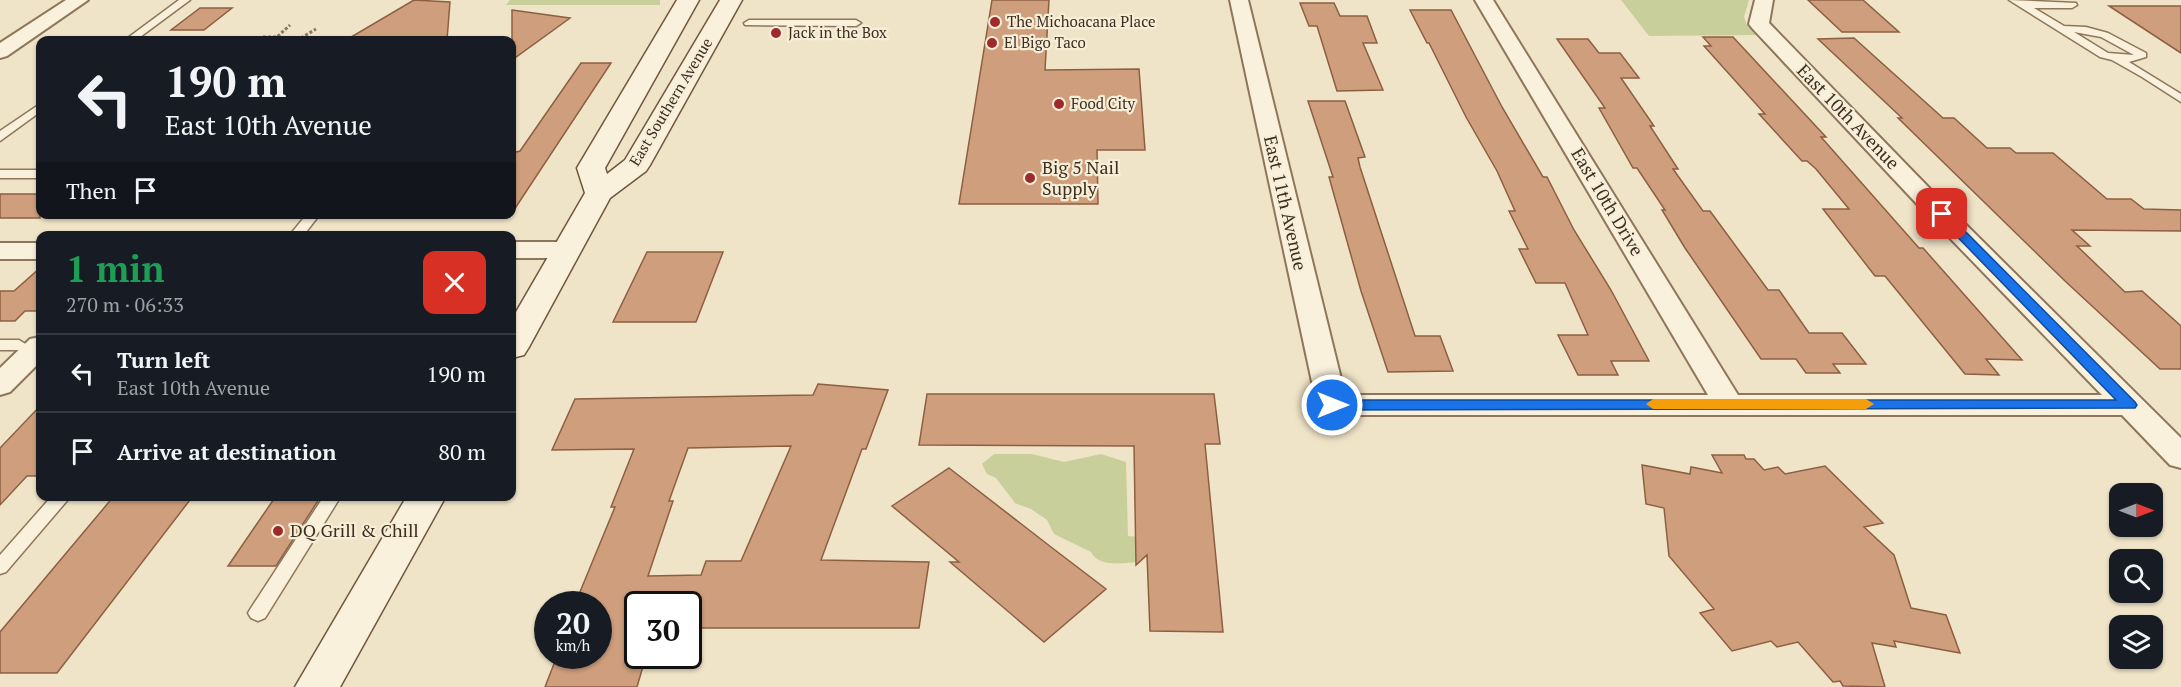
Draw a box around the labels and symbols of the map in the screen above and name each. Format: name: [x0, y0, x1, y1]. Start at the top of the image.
place label: The Michoacana Place: [1007, 11, 1155, 31]
marker: The Michoacana Place: [988, 15, 1002, 29]
place label: Jack in the Box: [788, 22, 887, 42]
marker: Jack in the Box: [769, 26, 783, 40]
place label: El Bigo Taco: [1004, 32, 1086, 52]
street label: East Southern Avenue: [624, 34, 716, 169]
marker: El Bigo Taco: [985, 36, 999, 50]
street label: East 10th Avenue: [1792, 58, 1905, 174]
place label: Food City: [1071, 93, 1135, 113]
marker: Food City: [1052, 97, 1066, 111]
street label: East 11th Avenue: [1259, 133, 1313, 273]
street label: East 10th Drive: [1566, 143, 1650, 260]
place label: Big 5 Nail Supply: [1042, 155, 1119, 200]
marker: Big 5 Nail Supply: [1023, 171, 1037, 185]
pin: [1916, 188, 1967, 239]
position arrow: [1300, 373, 1364, 437]
north arrow: [2109, 483, 2163, 537]
place label: DQ Grill & Chill: [290, 518, 419, 542]
marker: DQ Grill & Chill: [271, 524, 285, 538]
speed limit sign: 30: [624, 591, 702, 669]

